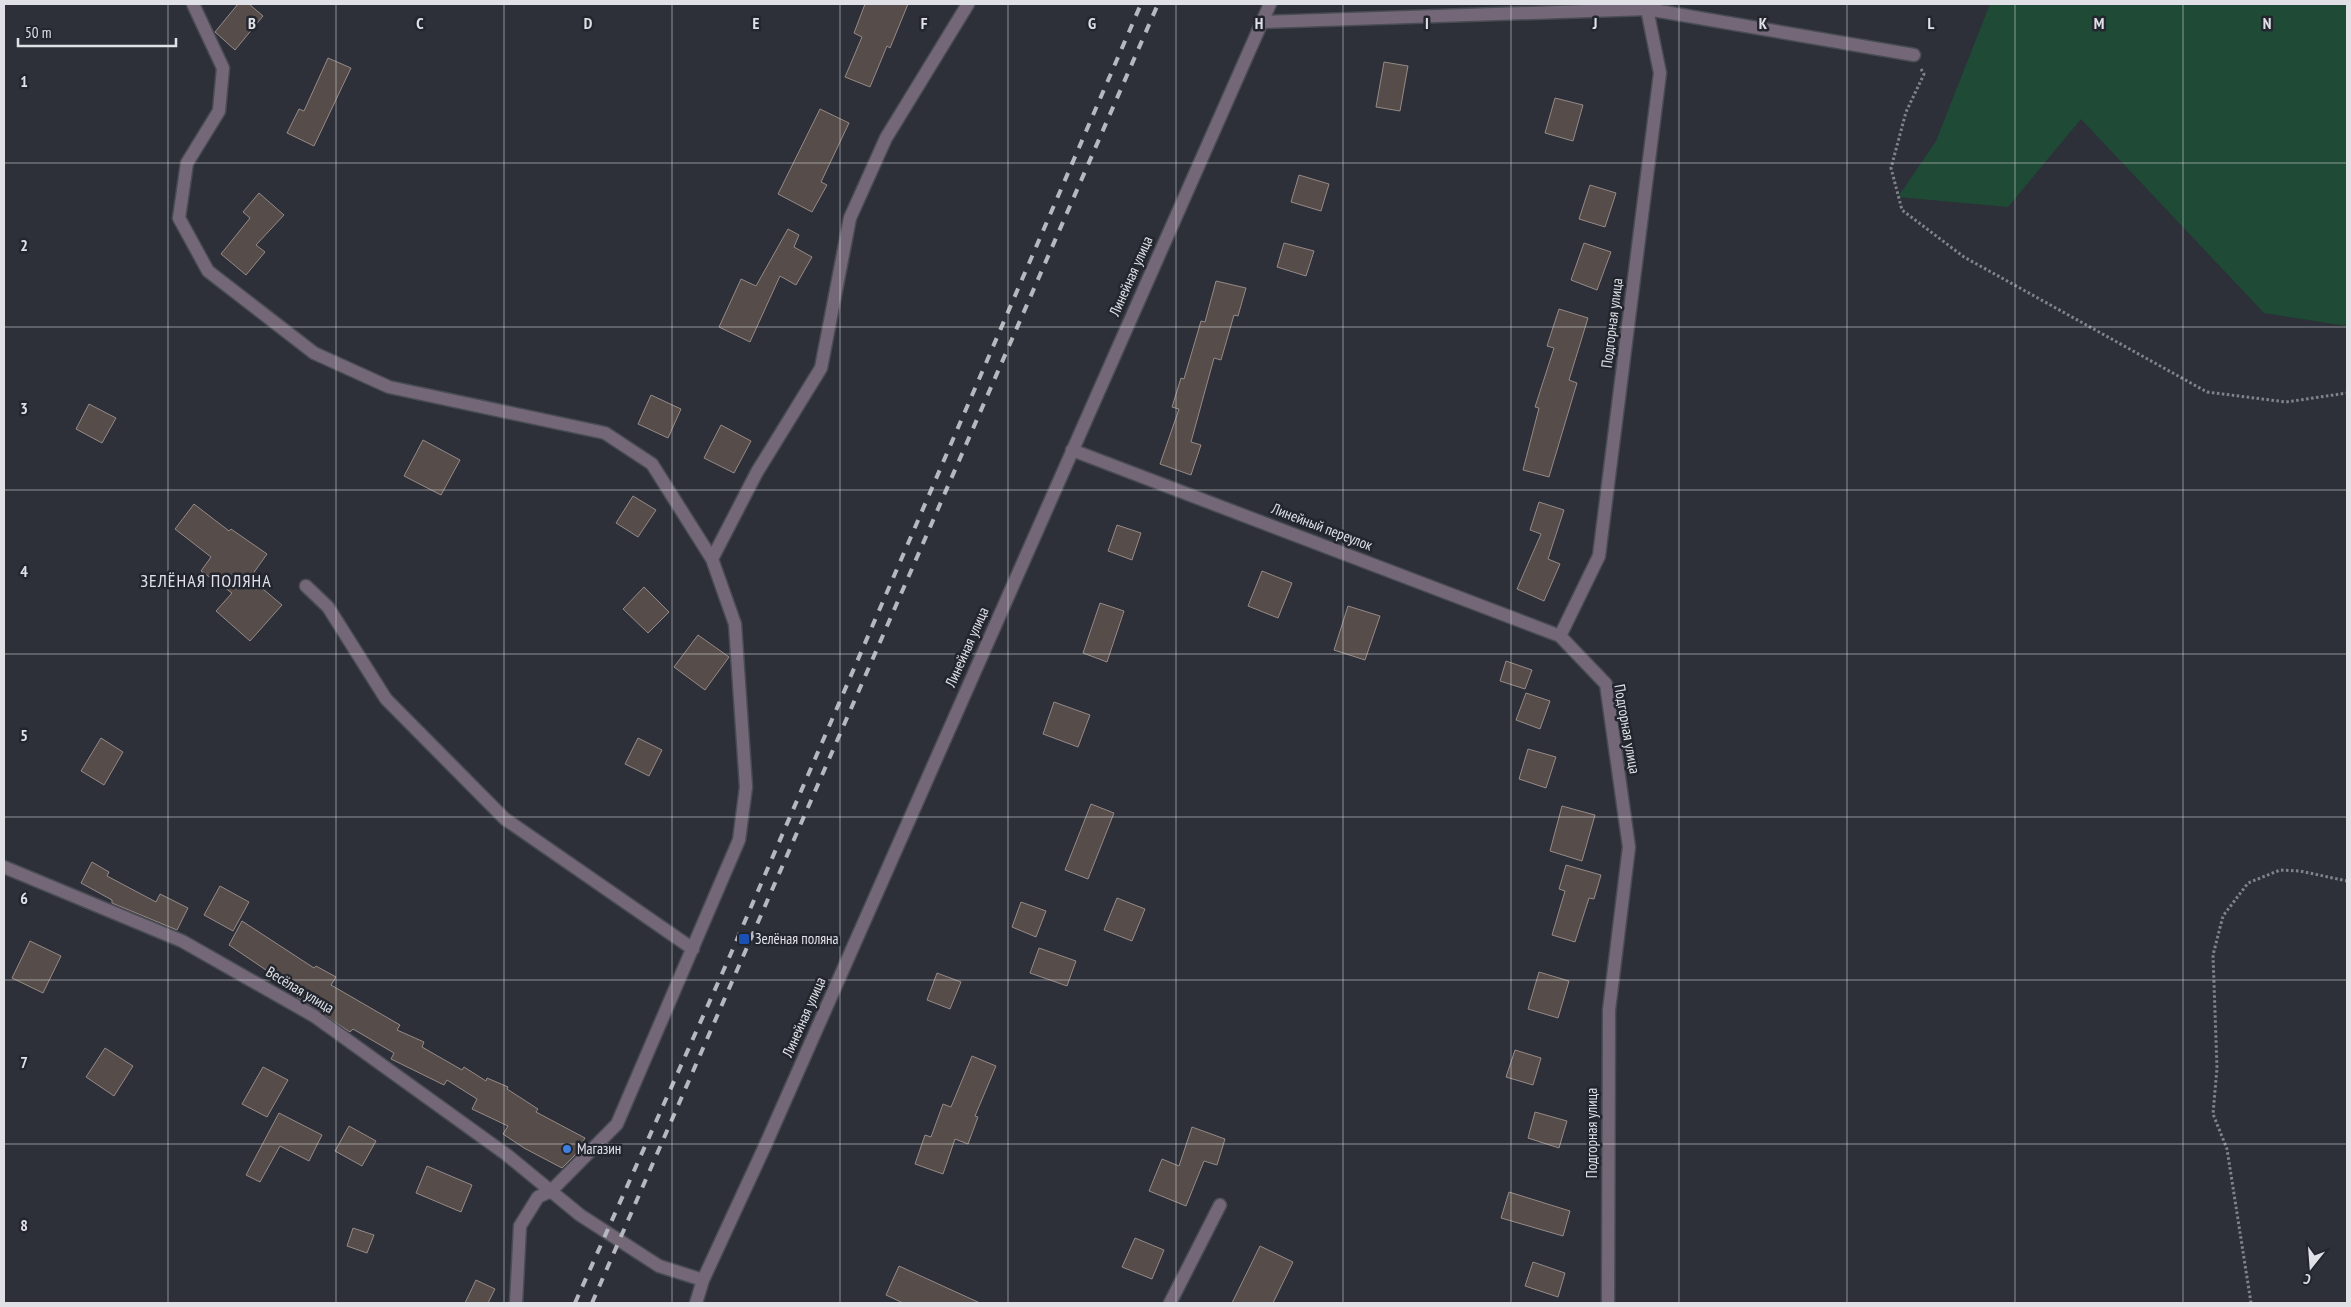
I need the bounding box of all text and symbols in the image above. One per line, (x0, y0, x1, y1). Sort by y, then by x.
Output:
text: B (248, 13, 256, 33)
text: C (416, 13, 424, 33)
text: D (584, 13, 593, 33)
text: E (753, 13, 760, 33)
text: F (921, 13, 928, 33)
text: G (1088, 13, 1096, 33)
text: H (1255, 13, 1263, 33)
text: I (1425, 13, 1429, 33)
text: J (1592, 13, 1597, 33)
text: K (1759, 13, 1768, 33)
text: L (1928, 13, 1935, 33)
text: M (2094, 13, 2104, 33)
text: N (2263, 13, 2271, 33)
scale bar (18, 15, 175, 47)
text: 50 m (25, 23, 51, 42)
text: 1 (20, 71, 28, 91)
street label: Линейная улица (1104, 233, 1157, 320)
text: 2 (20, 235, 28, 255)
street label: Подгорная улица (1597, 277, 1626, 369)
text: 3 (20, 398, 28, 418)
street label: Линейный переулок (1268, 498, 1376, 555)
text: 4 (20, 561, 28, 581)
district label: ЗЕЛЁНАЯ ПОЛЯНА (140, 569, 272, 592)
street label: Линейная улица (940, 604, 993, 691)
street label: Подгорная улица (1610, 683, 1645, 775)
text: 5 (20, 725, 28, 745)
text: 6 (20, 888, 28, 908)
place label: Зелёная поляна (755, 929, 839, 948)
marker: Зелёная поляна (737, 932, 751, 946)
street label: Весёлая улица (263, 962, 338, 1017)
street label: Линейная улица (777, 974, 830, 1061)
text: 7 (20, 1052, 28, 1072)
street label: Подгорная улица (1582, 1088, 1601, 1178)
place label: Магазин (577, 1139, 621, 1158)
marker: Магазин (561, 1143, 573, 1155)
text: 8 (20, 1215, 28, 1235)
north arrow (2286, 1242, 2336, 1292)
text: С (2301, 1270, 2313, 1289)

